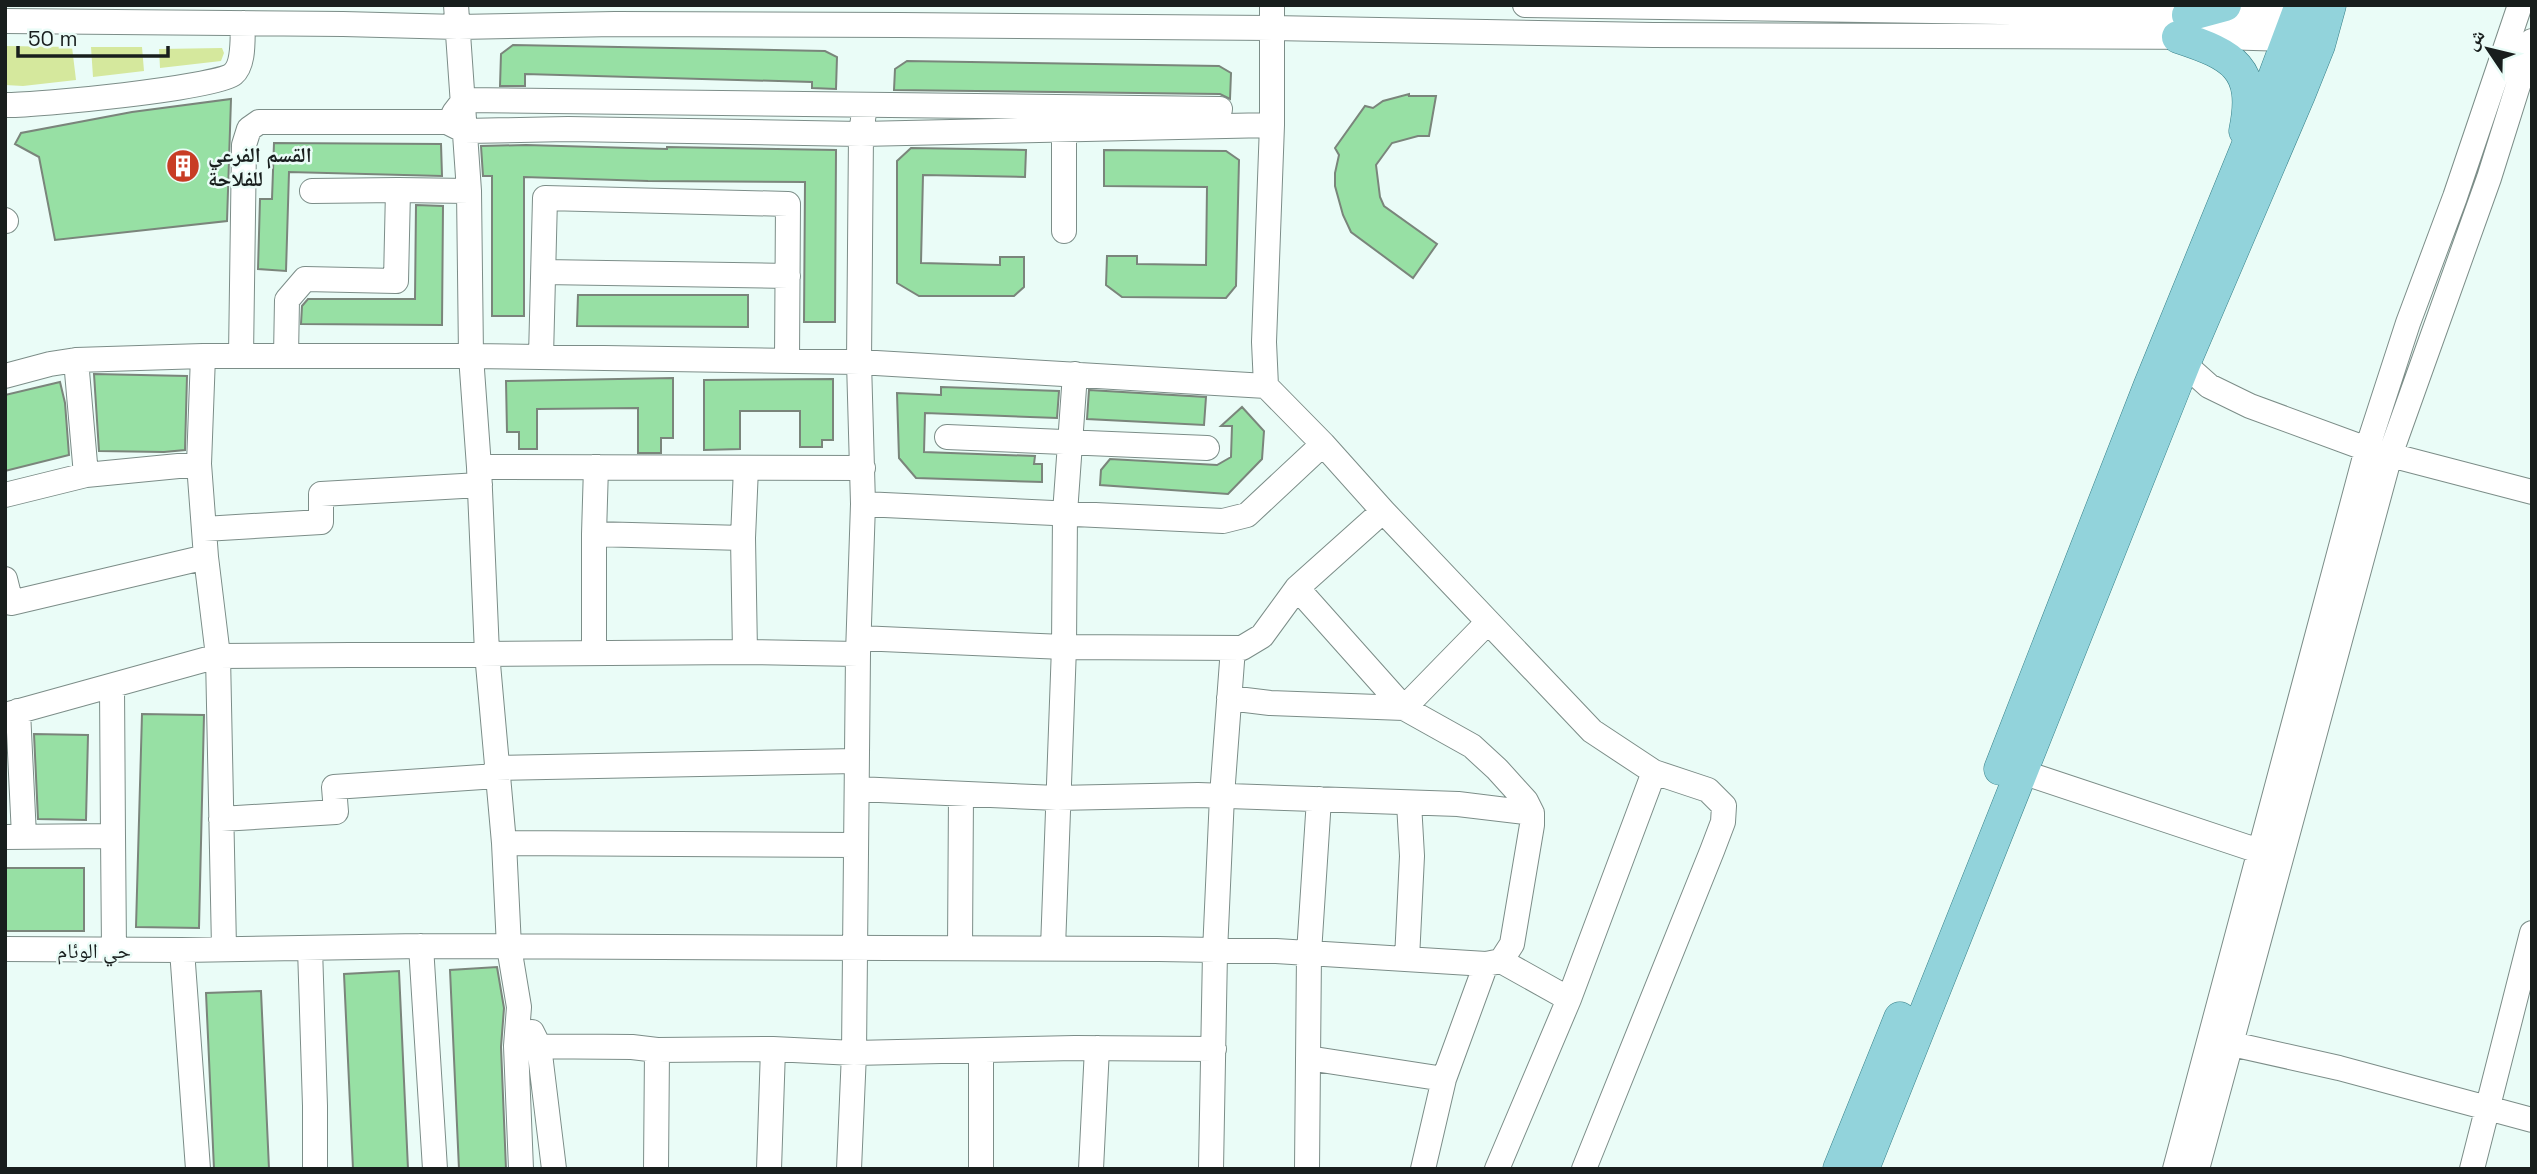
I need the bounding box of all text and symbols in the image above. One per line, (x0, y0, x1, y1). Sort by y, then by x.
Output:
scale bar (18, 14, 168, 58)
north arrow (2453, 14, 2523, 84)
text: ش (2458, 24, 2491, 55)
text: 50 m (28, 25, 78, 52)
place label: القسم الفرعي للفلاحة (208, 141, 312, 192)
building icon: القسم الفرعي للفلاحة (164, 147, 202, 185)
street label: حي الوئام (57, 937, 131, 967)

